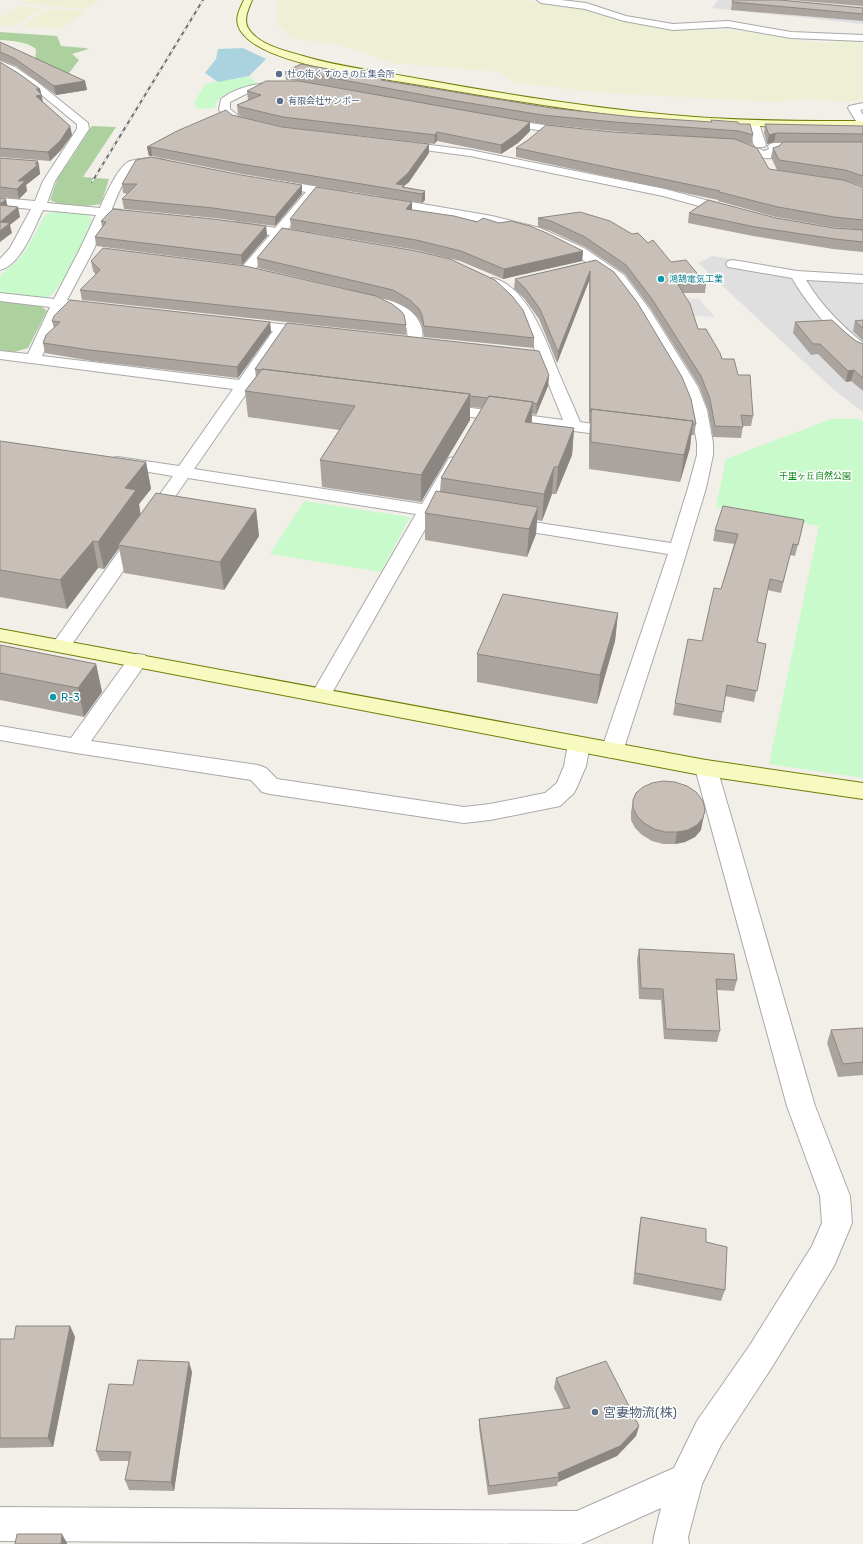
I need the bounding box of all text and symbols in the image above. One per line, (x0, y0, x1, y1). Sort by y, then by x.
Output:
marker: 杜の街くすのきの丘集会所 (274, 69, 284, 79)
place label: 杜の街くすのきの丘集会所 (287, 69, 395, 79)
marker: 有限会社サンポー (275, 96, 285, 106)
place label: 有限会社サンポー (288, 96, 360, 106)
marker: 鴻鵠電気工業 (656, 274, 666, 284)
place label: 鴻鵠電気工業 (669, 274, 723, 284)
park label: 千里ヶ丘自然公園 (779, 470, 851, 481)
place label: R-3 (61, 691, 80, 704)
marker: R-3 (48, 692, 58, 702)
place label: 宮妻物流(株) (603, 1405, 677, 1420)
marker: 宮妻物流(株) (590, 1407, 600, 1417)

